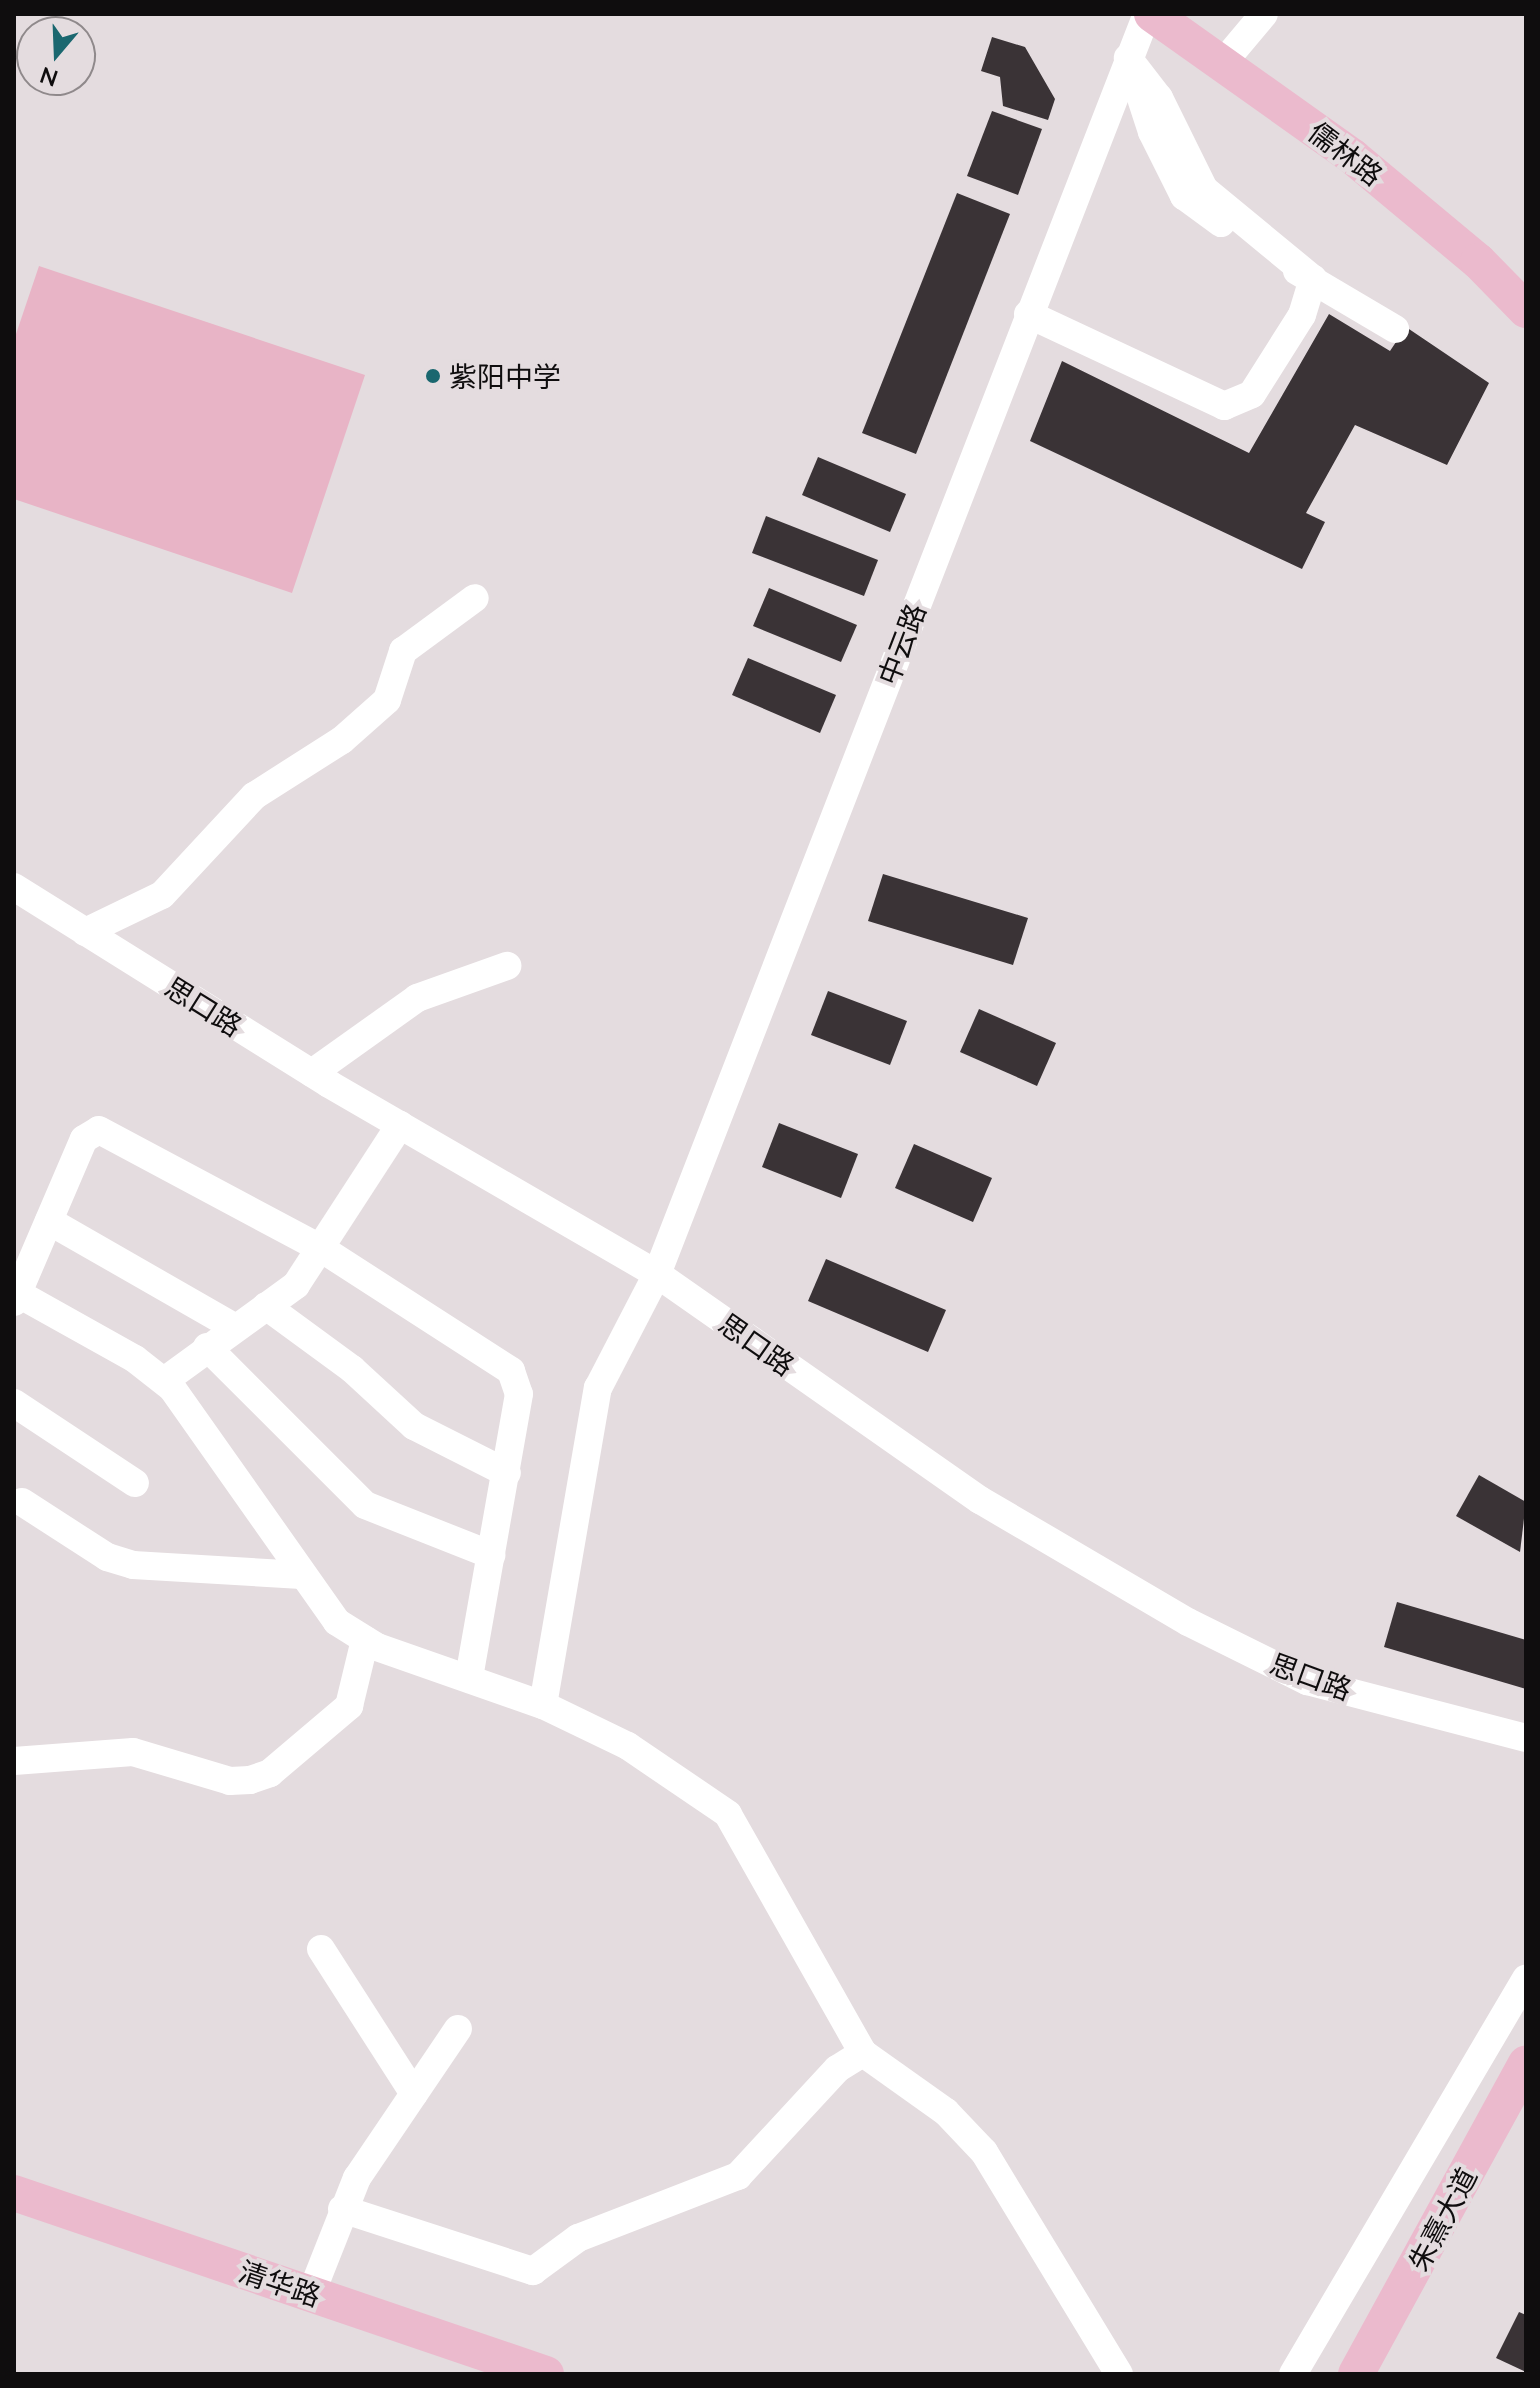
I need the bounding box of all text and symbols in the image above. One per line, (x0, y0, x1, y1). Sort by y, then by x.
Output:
north arrow (16, 16, 96, 96)
text: N (36, 62, 61, 93)
street label: 儒林路 (1302, 114, 1390, 192)
place label: 紫阳中学 (449, 359, 561, 393)
marker: 紫阳中学 (424, 367, 442, 385)
street label: 中云路 (870, 599, 932, 689)
street label: 思口路 (159, 969, 249, 1043)
street label: 思口路 (713, 1306, 801, 1382)
street label: 思口路 (1266, 1646, 1356, 1706)
street label: 朱熹大道 (1401, 2162, 1483, 2276)
street label: 清华路 (235, 2253, 325, 2313)

